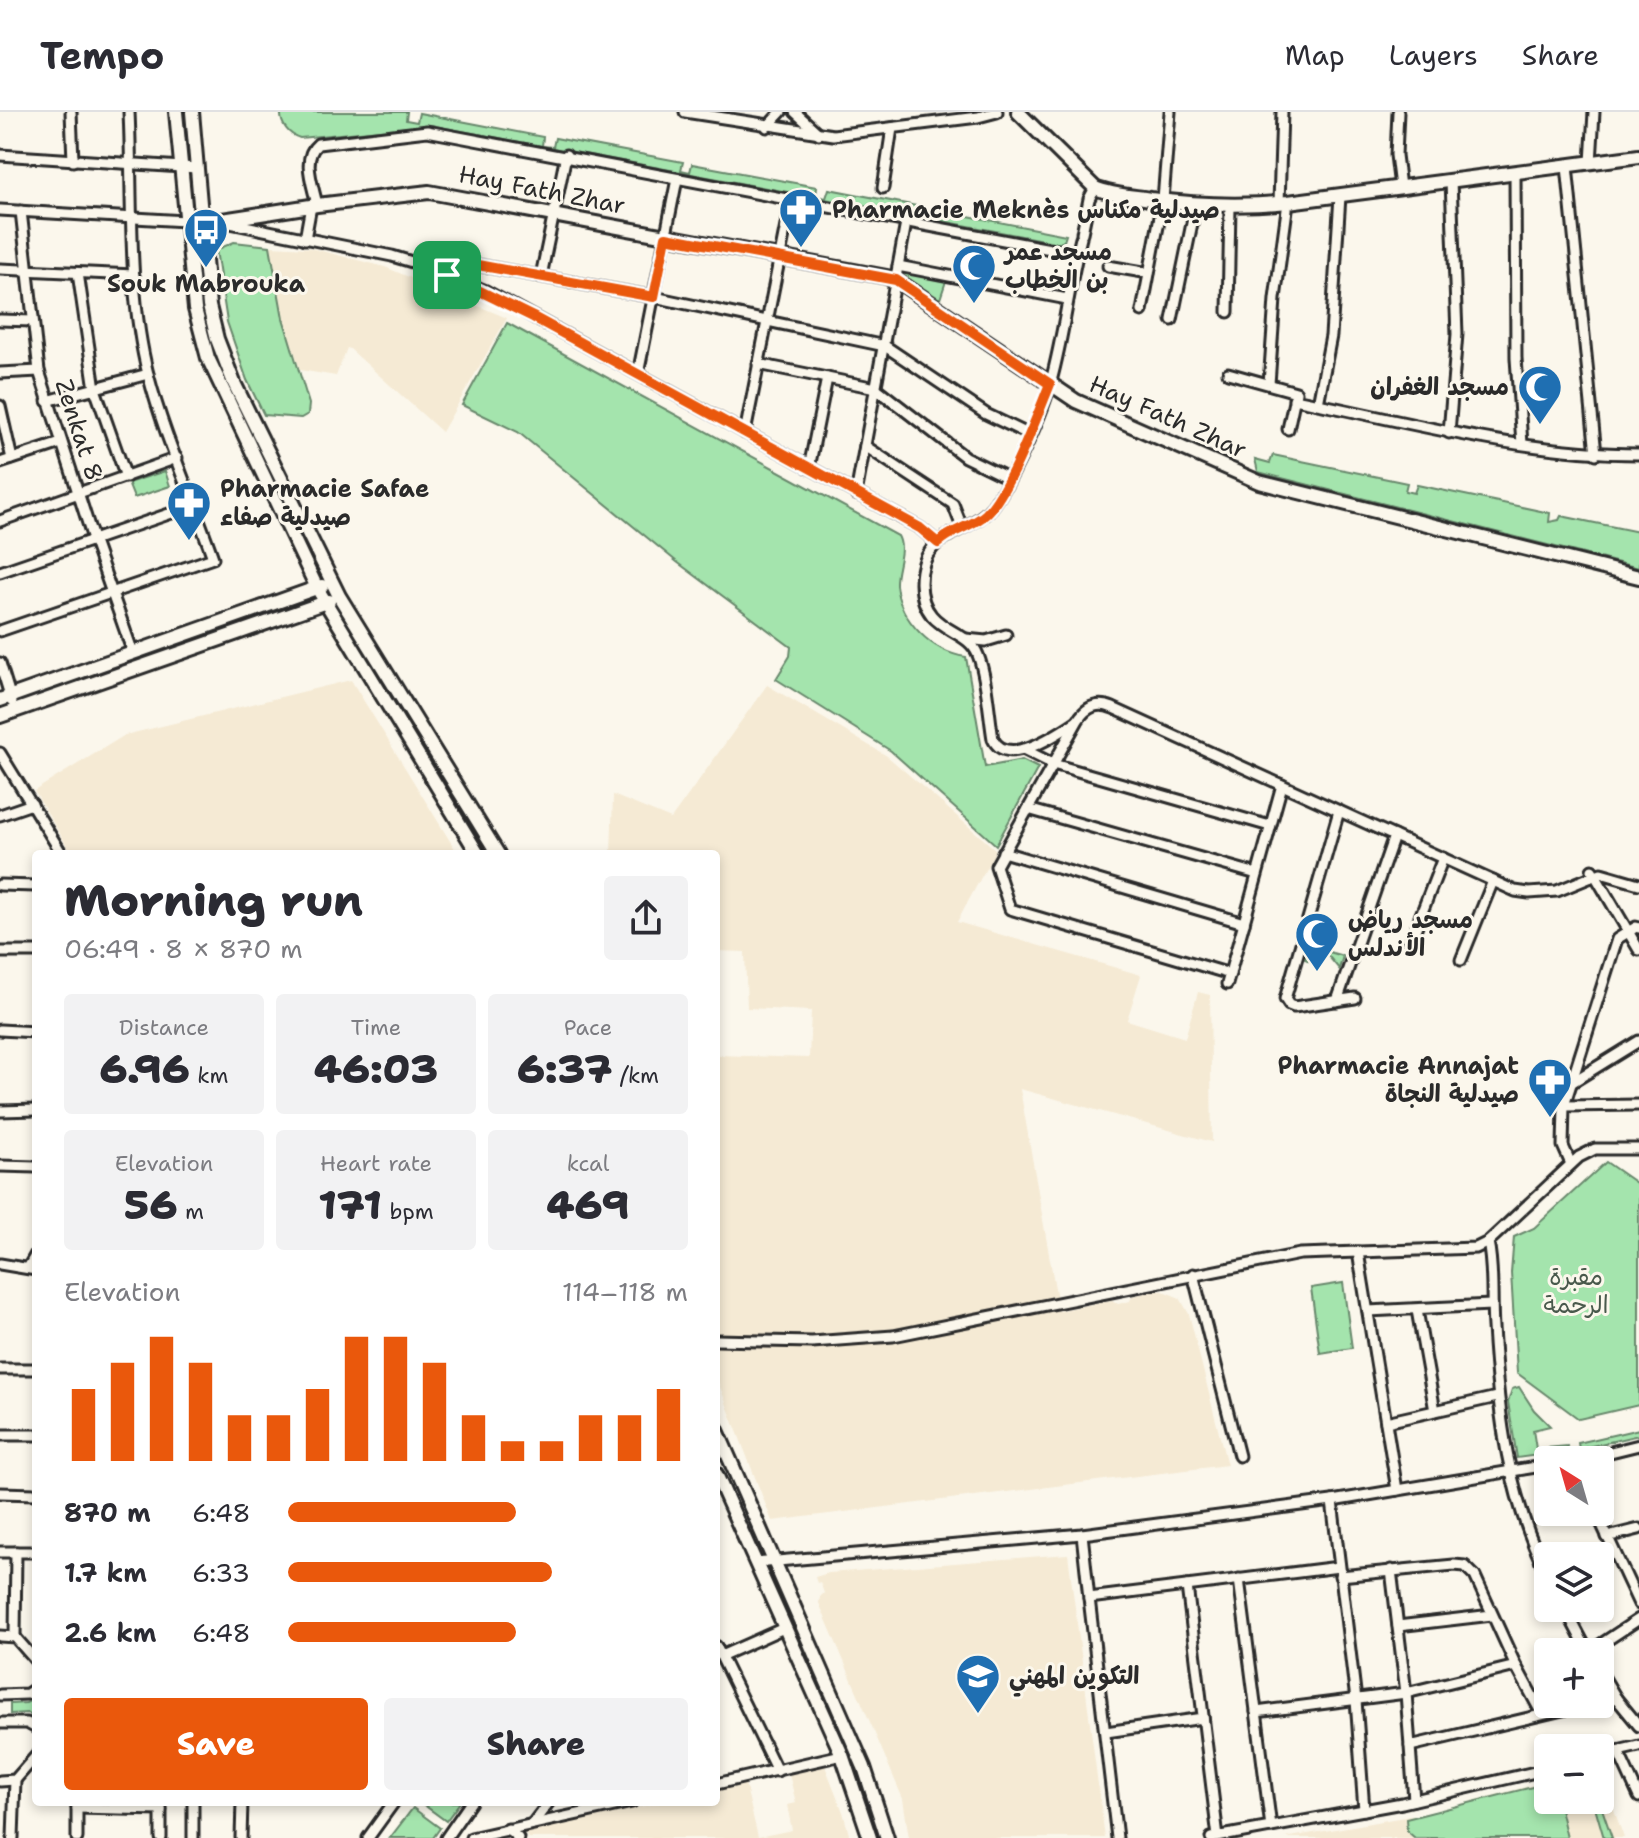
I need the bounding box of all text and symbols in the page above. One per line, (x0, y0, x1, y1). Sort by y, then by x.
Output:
text: Tempo (40, 30, 164, 81)
text: Map (1285, 36, 1345, 74)
text: Layers (1389, 36, 1478, 74)
text: Share (1522, 36, 1599, 74)
street label: Hay Fath Zhar (456, 158, 628, 222)
pharmacy icon: Pharmacie Meknès صيدلية مكناس (777, 186, 825, 249)
place label: Pharmacie Meknès صيدلية مكناس (832, 194, 1220, 226)
bus stop icon: Souk Mabrouka (182, 206, 230, 269)
place label: مسجد عمر بن الخطاب (1003, 236, 1112, 296)
pin (413, 241, 481, 309)
mosque icon: مسجد عمر بن الخطاب (950, 242, 998, 305)
icon: arrive (425, 253, 469, 297)
place label: Souk Mabrouka (107, 268, 306, 300)
mosque icon: مسجد الغفران (1516, 363, 1564, 426)
street label: Hay Fath Zhar (1084, 368, 1252, 466)
place label: مسجد الغفران (1370, 371, 1509, 403)
street label: Zenkat 8 (48, 375, 110, 485)
place label: Pharmacie Safae صيدلية صفاء (220, 473, 429, 533)
pharmacy icon: Pharmacie Safae صيدلية صفاء (165, 479, 213, 542)
text: Morning run (64, 871, 363, 930)
button: share (604, 876, 688, 960)
place label: مسجد رياض الأندلس (1348, 904, 1473, 964)
mosque icon: مسجد رياض الأندلس (1293, 910, 1341, 973)
text: 06:49 · 8 × 870 m (64, 931, 303, 966)
text: Distance (119, 1013, 209, 1042)
text: Time (351, 1013, 401, 1042)
text: Pace (564, 1013, 612, 1042)
text: 6.96 (100, 1042, 190, 1096)
text: 46:03 (314, 1042, 438, 1096)
text: 6:37 (517, 1042, 612, 1096)
place label: Pharmacie Annajat صيدلية النجاة (1277, 1050, 1519, 1110)
pharmacy icon: Pharmacie Annajat صيدلية النجاة (1526, 1056, 1574, 1119)
text: km (190, 1061, 228, 1090)
text: /km (612, 1061, 659, 1090)
text: Elevation (115, 1149, 213, 1178)
text: Heart rate (320, 1149, 432, 1178)
text: kcal (567, 1149, 609, 1178)
text: 56 (124, 1178, 177, 1232)
text: 171 (318, 1178, 382, 1232)
text: 469 (547, 1178, 629, 1232)
text: m (177, 1197, 204, 1226)
text: bpm (382, 1197, 434, 1226)
park label: مقبرة الرحمة (1543, 1261, 1609, 1321)
text: Elevation (64, 1274, 180, 1309)
text: 114–118 m (562, 1274, 688, 1309)
north arrow (1534, 1446, 1614, 1526)
map controls (1534, 1446, 1614, 1814)
text: 870 m (64, 1495, 151, 1530)
text: 6:48 (192, 1495, 251, 1530)
button: layers (1534, 1542, 1614, 1622)
text: 1.7 km (64, 1555, 147, 1590)
text: 6:33 (192, 1555, 250, 1590)
text: 2.6 km (64, 1615, 157, 1650)
text: 6:48 (192, 1615, 251, 1650)
button: + (1534, 1638, 1614, 1718)
school or university icon: التكوين المهني (954, 1652, 1002, 1715)
place label: التكوين المهني (1009, 1660, 1139, 1697)
button: Save (64, 1698, 368, 1790)
button: Share (384, 1698, 688, 1790)
button: − (1534, 1734, 1614, 1814)

